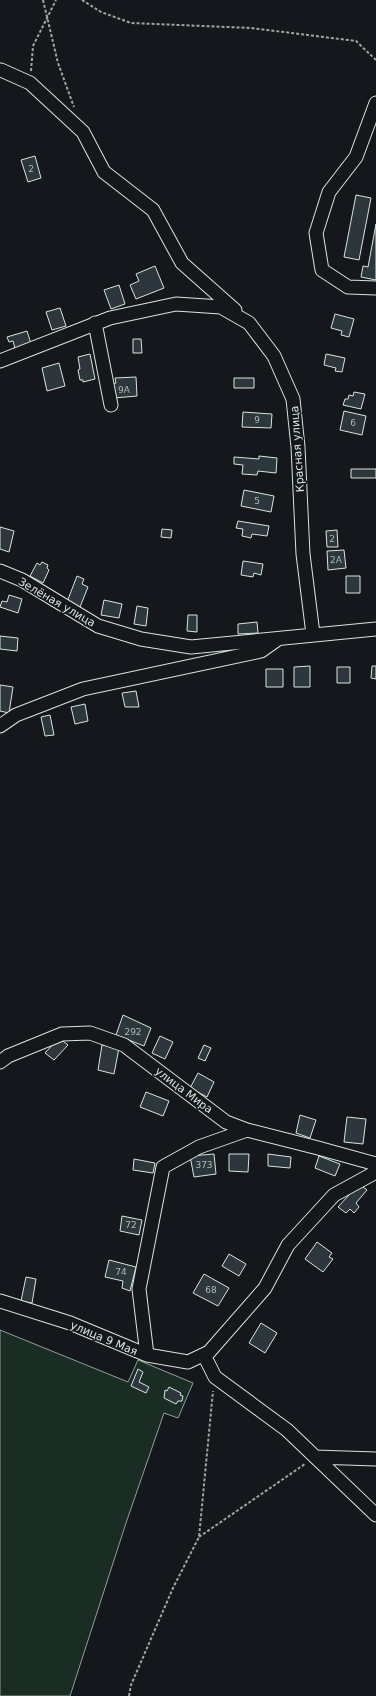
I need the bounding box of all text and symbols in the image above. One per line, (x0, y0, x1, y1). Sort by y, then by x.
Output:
house number: 2 (28, 164, 34, 174)
house number: 9А (118, 385, 131, 395)
street label: Красная улица (288, 405, 307, 493)
house number: 9 (254, 415, 260, 425)
house number: 6 (350, 418, 356, 428)
house number: 5 (254, 496, 260, 506)
house number: 2 (329, 534, 335, 544)
house number: 2А (330, 555, 343, 565)
street label: Зелёная улица (16, 575, 97, 630)
house number: 292 (124, 1027, 142, 1037)
street label: улица Мира (152, 1065, 215, 1116)
house number: 373 (195, 1160, 213, 1170)
house number: 72 (125, 1220, 137, 1230)
house number: 74 (115, 1267, 127, 1277)
house number: 68 (205, 1285, 217, 1295)
street label: улица 9 Мая (68, 1318, 139, 1358)

